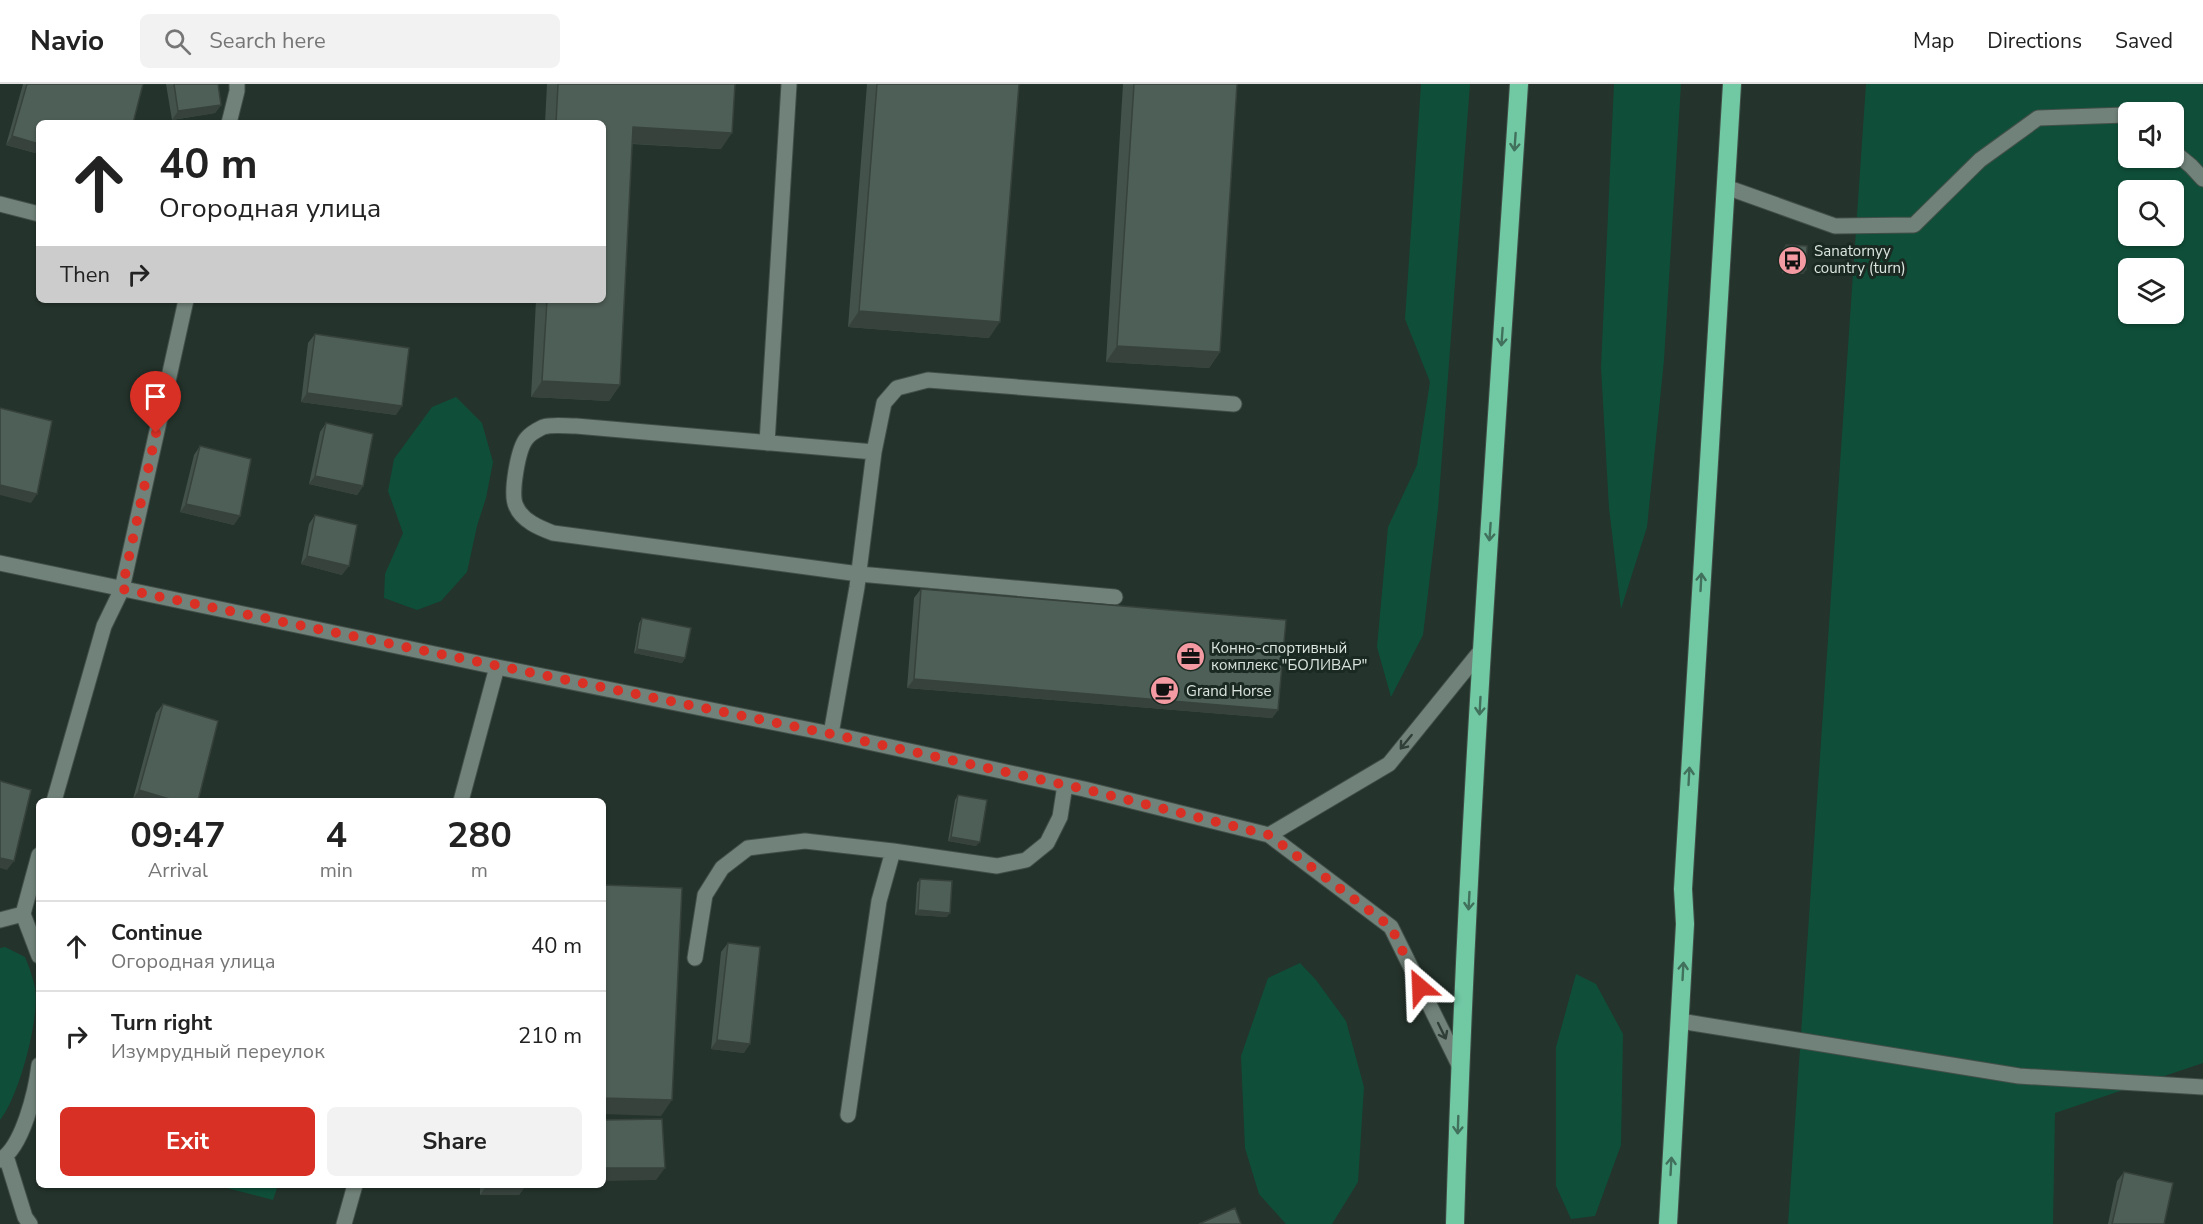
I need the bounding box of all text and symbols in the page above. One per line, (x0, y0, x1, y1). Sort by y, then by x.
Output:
search box (140, 14, 560, 68)
text: Navio (30, 22, 104, 60)
icon: search (161, 25, 194, 58)
text: Search here (209, 26, 326, 56)
text: Map (1913, 27, 1954, 55)
text: Directions (1987, 27, 2082, 55)
text: Saved (2115, 27, 2173, 55)
map controls (2118, 102, 2184, 324)
button: sound (2118, 102, 2184, 168)
one-way arrow (1509, 132, 1520, 152)
text: 40 m (159, 136, 258, 193)
icon: ahead (60, 144, 138, 222)
button: search (2118, 180, 2184, 246)
text: Огородная улица (159, 190, 381, 227)
place label: Sanatornyy country (turn) (1814, 241, 1906, 278)
bus stop icon: Sanatornyy country (turn) (1777, 244, 1809, 276)
icon: right (122, 258, 155, 291)
button: layers (2118, 258, 2184, 324)
text: Then (60, 260, 110, 290)
one-way arrow (1497, 327, 1508, 346)
pin (130, 371, 181, 433)
icon: arrive (139, 380, 172, 413)
one-way arrow (1484, 521, 1495, 541)
one-way arrow (1695, 572, 1706, 592)
place label: Конно-спортивный комплекс "БОЛИВАР" (1211, 638, 1367, 675)
office icon: Конно-спортивный комплекс "БОЛИВАР" (1174, 641, 1206, 673)
cafe icon: Grand Horse (1149, 675, 1181, 707)
place label: Grand Horse (1186, 681, 1272, 701)
one-way arrow (1474, 695, 1485, 715)
one-way arrow (1400, 734, 1413, 750)
one-way arrow (1684, 767, 1695, 787)
text: 09:47 (130, 811, 226, 860)
text: 4 (325, 811, 347, 860)
text: 280 (447, 811, 512, 860)
text: Arrival (148, 857, 208, 884)
text: min (320, 857, 353, 884)
text: m (471, 857, 488, 884)
one-way arrow (1463, 890, 1474, 910)
text: Continue (111, 918, 202, 948)
icon: ahead (60, 930, 93, 963)
text: 40 m (531, 931, 582, 961)
text: Огородная улица (111, 948, 276, 975)
position arrow (1388, 955, 1452, 1019)
one-way arrow (1677, 961, 1688, 981)
text: Turn right (111, 1008, 212, 1038)
icon: right (60, 1020, 93, 1053)
text: 210 m (518, 1021, 582, 1051)
one-way arrow (1437, 1022, 1448, 1040)
text: Изумрудный переулок (111, 1038, 325, 1065)
button: Exit (60, 1107, 315, 1176)
button: Share (327, 1107, 582, 1176)
one-way arrow (1452, 1115, 1464, 1135)
one-way arrow (1666, 1156, 1677, 1176)

